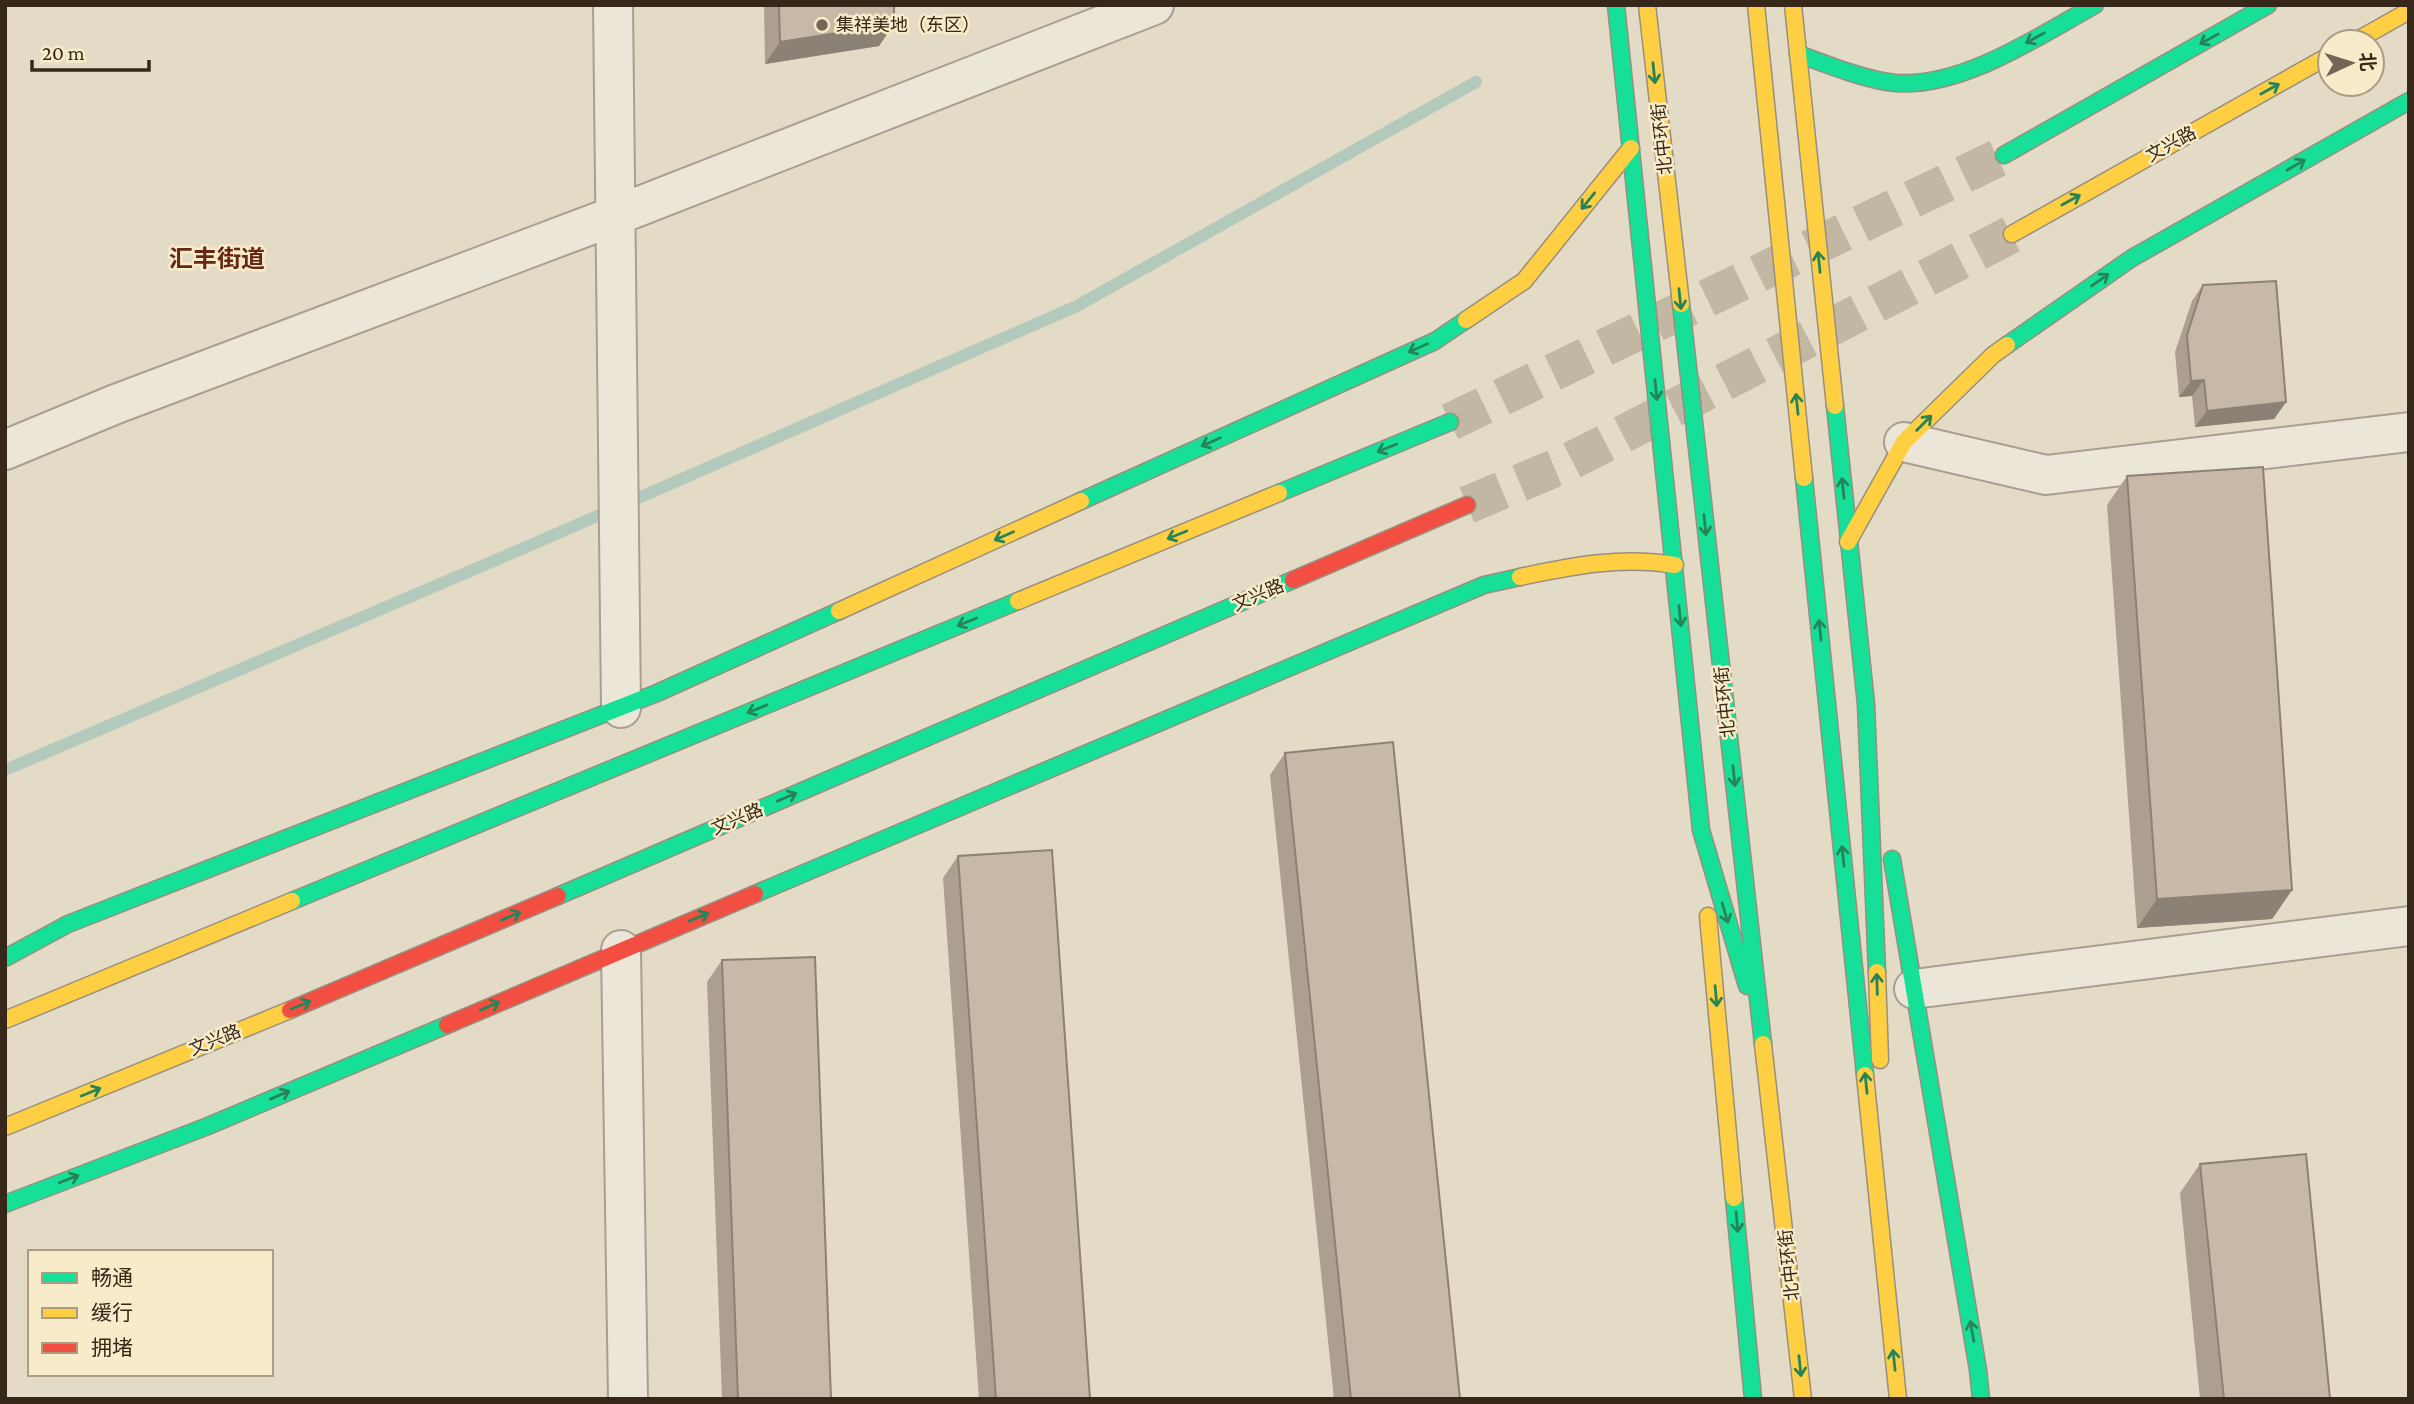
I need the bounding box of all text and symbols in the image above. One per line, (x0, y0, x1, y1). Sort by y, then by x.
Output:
place label: 集祥美地（东区） (836, 15, 980, 35)
marker: 集祥美地（东区） (814, 17, 830, 33)
scale bar (32, 28, 149, 72)
north arrow (2316, 28, 2386, 98)
one-way arrow (2025, 32, 2046, 45)
one-way arrow (2199, 32, 2219, 46)
text: 20 m (42, 41, 85, 65)
text: 北 (2356, 52, 2379, 72)
one-way arrow (1648, 61, 1661, 84)
one-way arrow (2259, 82, 2279, 96)
street label: 北中环街 (1648, 102, 1676, 176)
street label: 文兴路 (2143, 122, 2199, 166)
one-way arrow (2285, 158, 2305, 172)
one-way arrow (1580, 192, 1596, 210)
one-way arrow (2061, 193, 2081, 207)
district label: 汇丰街道 (169, 245, 265, 272)
one-way arrow (1813, 251, 1826, 274)
one-way arrow (2090, 273, 2109, 287)
one-way arrow (1673, 287, 1686, 310)
one-way arrow (1408, 342, 1430, 355)
one-way arrow (1650, 378, 1663, 401)
one-way arrow (1790, 393, 1803, 415)
one-way arrow (1915, 415, 1932, 432)
one-way arrow (1201, 436, 1222, 449)
one-way arrow (1377, 442, 1399, 455)
one-way arrow (1836, 477, 1849, 500)
one-way arrow (1699, 513, 1712, 536)
one-way arrow (1167, 529, 1188, 542)
one-way arrow (994, 530, 1015, 543)
street label: 文兴路 (1229, 575, 1287, 615)
one-way arrow (1674, 604, 1687, 627)
one-way arrow (957, 616, 978, 629)
one-way arrow (1813, 619, 1826, 642)
street label: 北中环街 (1711, 665, 1739, 739)
one-way arrow (746, 703, 768, 716)
one-way arrow (1727, 764, 1740, 786)
one-way arrow (776, 790, 798, 803)
street label: 文兴路 (708, 799, 766, 839)
one-way arrow (1836, 845, 1849, 868)
one-way arrow (1719, 901, 1732, 923)
one-way arrow (499, 909, 521, 922)
one-way arrow (688, 910, 709, 923)
one-way arrow (1870, 972, 1883, 995)
one-way arrow (1710, 984, 1723, 1006)
one-way arrow (290, 998, 312, 1011)
one-way arrow (478, 999, 500, 1012)
street label: 文兴路 (186, 1021, 244, 1059)
one-way arrow (1859, 1072, 1872, 1094)
one-way arrow (80, 1084, 101, 1097)
one-way arrow (269, 1088, 290, 1101)
one-way arrow (57, 1172, 79, 1185)
one-way arrow (1731, 1210, 1744, 1233)
street label: 北中环街 (1775, 1228, 1803, 1302)
legend (28, 1250, 273, 1376)
text: 畅通 (91, 1266, 133, 1290)
text: 缓行 (91, 1301, 133, 1325)
one-way arrow (1965, 1320, 1978, 1343)
text: 拥堵 (91, 1336, 133, 1360)
one-way arrow (1887, 1349, 1900, 1372)
one-way arrow (1793, 1354, 1806, 1376)

